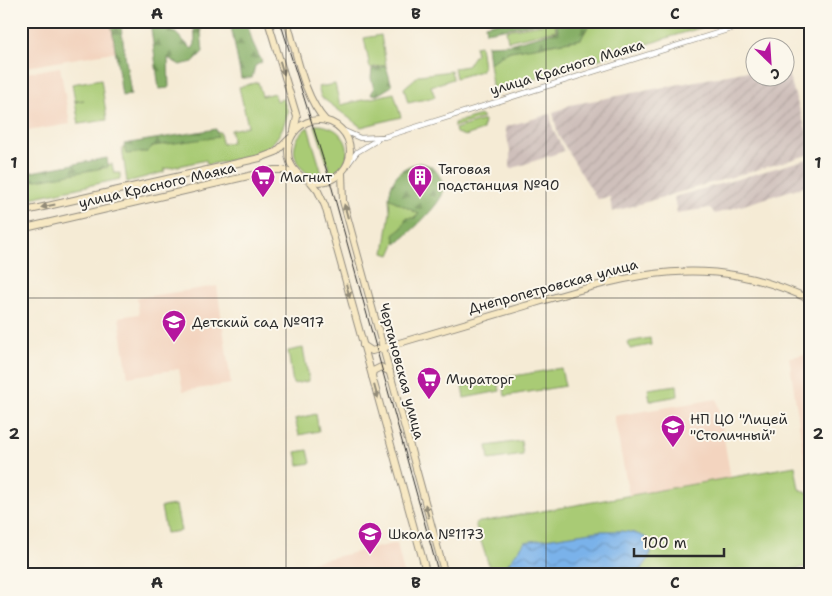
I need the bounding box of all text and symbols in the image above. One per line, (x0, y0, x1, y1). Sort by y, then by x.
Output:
text: A (151, 3, 163, 24)
text: B (411, 3, 421, 24)
text: C (670, 3, 680, 24)
street label: улица Красного Маяка (488, 35, 647, 99)
north arrow (744, 38, 794, 88)
one-way arrow (278, 61, 286, 76)
text: С (768, 64, 783, 84)
text: 1 (10, 152, 18, 173)
text: 1 (814, 152, 822, 173)
street label: улица Красного Маяка (77, 158, 237, 212)
place label: Тяговая подстанция №90 (438, 160, 559, 194)
supermarket icon: Магнит (250, 164, 276, 198)
building icon: Тяговая подстанция №90 (407, 164, 433, 198)
place label: Магнит (280, 168, 333, 186)
one-way arrow (40, 203, 56, 211)
one-way arrow (341, 203, 349, 218)
street label: Днепропетровская улица (466, 255, 640, 317)
one-way arrow (344, 283, 352, 298)
street label: Чертановская улица (375, 301, 429, 441)
school or university icon: Детский сад №917 (161, 309, 187, 343)
place label: Детский сад №917 (192, 313, 324, 331)
supermarket icon: Мираторг (416, 366, 442, 400)
place label: Мираторг (446, 370, 515, 388)
one-way arrow (372, 385, 380, 400)
place label: НП ЦО "Лицей "Столичный" (690, 410, 788, 444)
school or university icon: НП ЦО "Лицей "Столичный" (660, 414, 686, 448)
text: 2 (8, 423, 20, 444)
text: 2 (812, 423, 824, 444)
one-way arrow (423, 503, 431, 518)
school or university icon: Школа №1173 (357, 521, 383, 555)
place label: Школа №1173 (388, 525, 484, 543)
scale bar (634, 526, 724, 558)
text: 100 m (642, 533, 687, 553)
text: A (151, 572, 163, 593)
text: B (411, 572, 421, 593)
text: C (670, 572, 680, 593)

